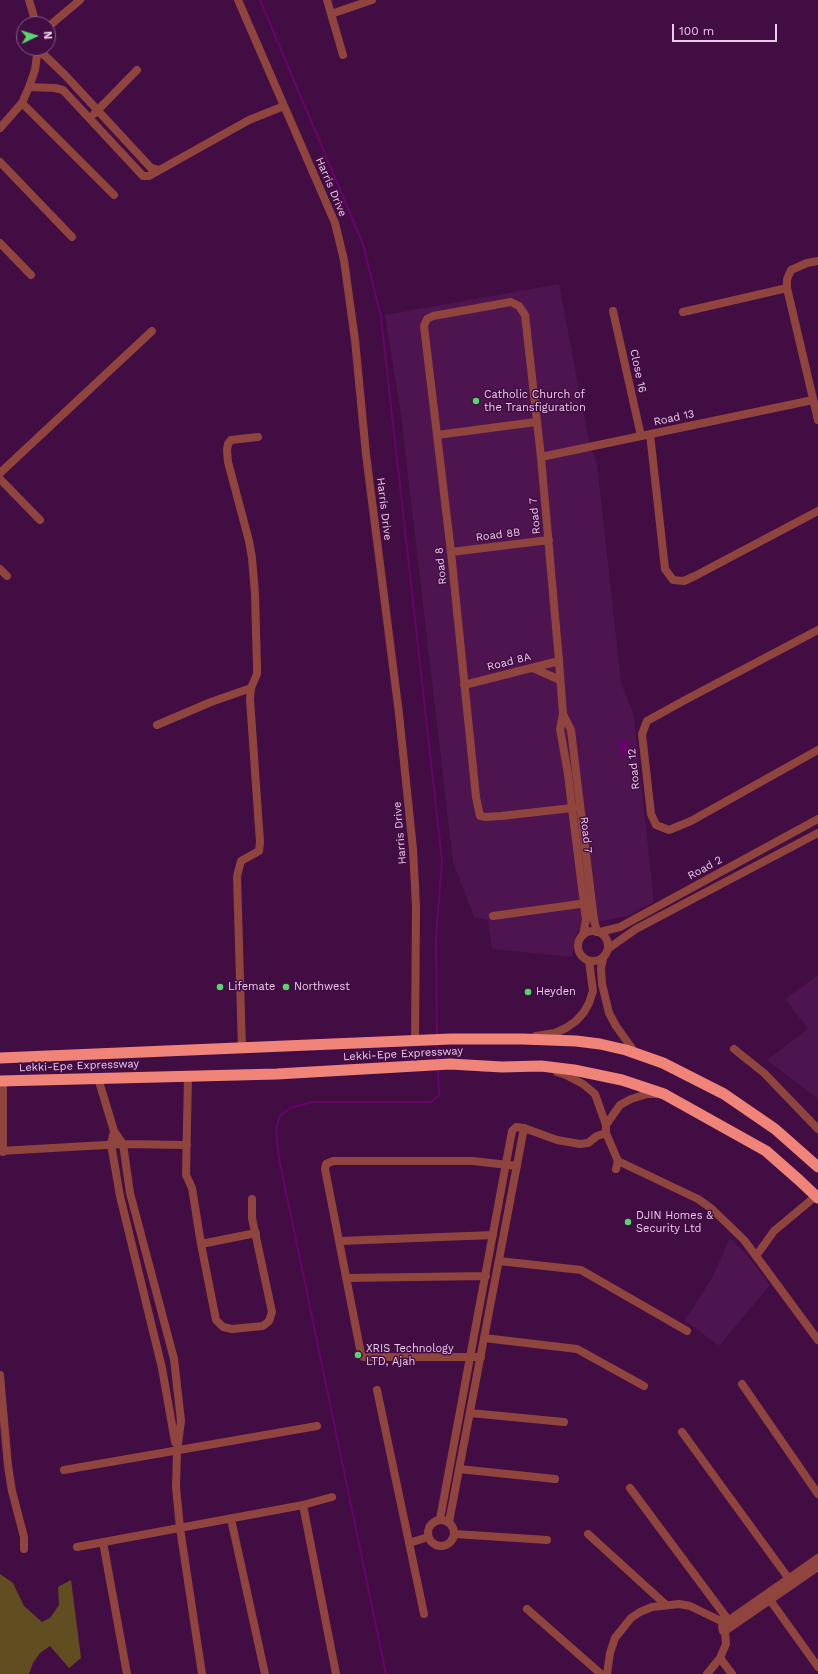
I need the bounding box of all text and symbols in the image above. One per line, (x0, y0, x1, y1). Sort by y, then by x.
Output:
north arrow (16, 16, 56, 56)
scale bar (674, 16, 779, 42)
text: 100 m (679, 24, 714, 38)
text: N (41, 31, 54, 40)
street label: Harris Drive (313, 155, 349, 219)
street label: Close 16 (627, 348, 649, 394)
place label: Catholic Church of the Transfiguration (484, 388, 586, 414)
marker: Catholic Church of the Transfiguration (471, 396, 481, 406)
street label: Road 13 (652, 407, 696, 429)
street label: Harris Drive (374, 477, 394, 541)
street label: Road 7 (527, 497, 543, 535)
street label: Road 8B (475, 526, 521, 544)
street label: Road 8 (432, 547, 450, 585)
street label: Road 8A (486, 650, 532, 674)
street label: Road 12 (625, 748, 643, 790)
street label: Harris Drive (391, 801, 409, 865)
street label: Road 7 (577, 816, 595, 854)
street label: Road 2 (686, 853, 724, 883)
place label: Lifemate (228, 980, 275, 994)
place label: Northwest (294, 980, 350, 994)
marker: Lifemate (215, 982, 225, 992)
marker: Northwest (281, 982, 291, 992)
place label: Heyden (536, 985, 576, 999)
marker: Heyden (523, 987, 533, 997)
street label: Lekki-Epe Expressway (343, 1044, 463, 1064)
street label: Lekki-Epe Expressway (19, 1057, 139, 1075)
place label: DJIN Homes & Security Ltd (636, 1209, 713, 1235)
marker: DJIN Homes & Security Ltd (623, 1217, 633, 1227)
place label: XRIS Technology LTD, Ajah (366, 1342, 454, 1368)
marker: XRIS Technology LTD, Ajah (353, 1350, 363, 1360)

